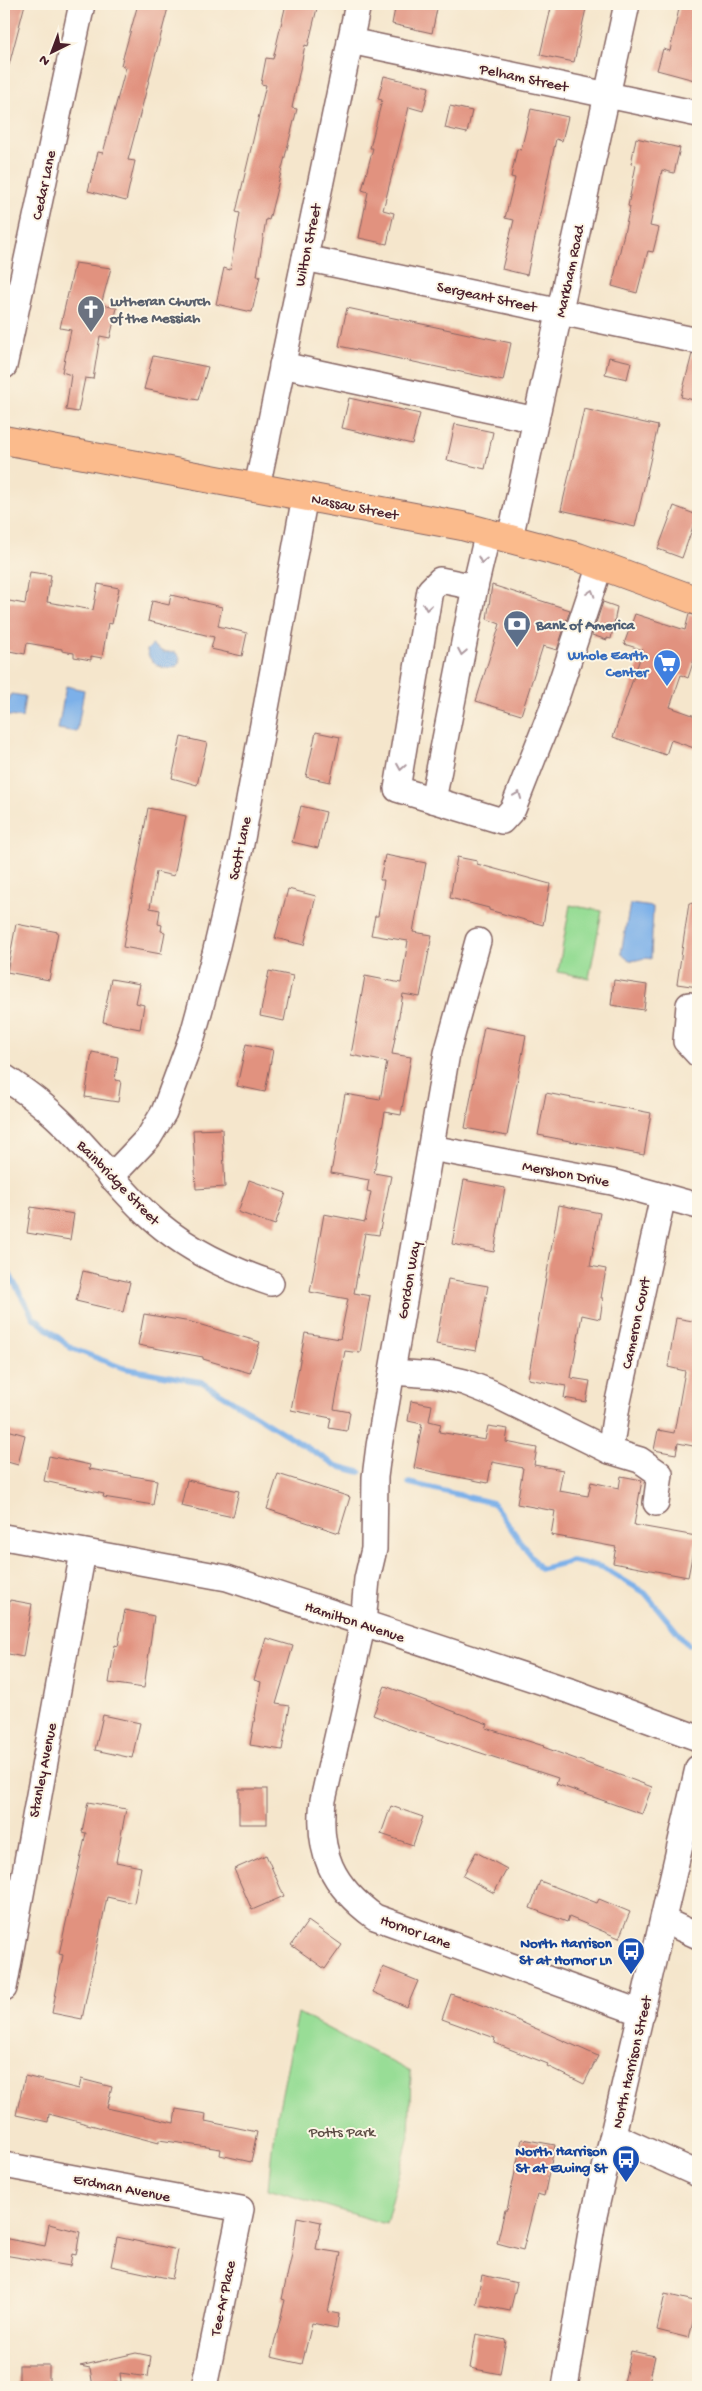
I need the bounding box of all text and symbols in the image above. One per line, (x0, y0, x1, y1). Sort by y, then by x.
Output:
north arrow (28, 28, 78, 78)
text: N (36, 50, 54, 69)
street label: Pelham Street (477, 61, 571, 97)
street label: Cedar Lane (29, 149, 61, 222)
street label: Wilton Street (291, 201, 327, 288)
street label: Markham Road (552, 222, 590, 319)
street label: Sergeant Street (435, 279, 540, 318)
place label: Lutheran Church of the Messiah (109, 293, 210, 328)
church icon: Lutheran Church of the Messiah (76, 294, 106, 333)
street label: Nassau Street (310, 491, 401, 526)
one-way arrow (477, 555, 488, 564)
one-way arrow (585, 589, 595, 598)
one-way arrow (423, 602, 433, 611)
bank icon: Bank of America (502, 609, 532, 648)
place label: Bank of America (535, 617, 635, 635)
one-way arrow (458, 647, 468, 656)
place label: Whole Earth Center (567, 647, 650, 682)
supermarket icon: Whole Earth Center (652, 648, 682, 687)
one-way arrow (396, 762, 406, 771)
one-way arrow (512, 791, 523, 800)
street label: Scott Lane (225, 815, 256, 882)
street label: Bainbridge Street (72, 1136, 164, 1231)
street label: Mershon Drive (521, 1158, 611, 1192)
street label: Gordon Way (394, 1240, 426, 1320)
street label: Cameron Court (618, 1274, 656, 1371)
street label: Hamilton Avenue (302, 1598, 407, 1648)
street label: Stanley Avenue (26, 1721, 62, 1819)
street label: Hornor Lane (377, 1912, 453, 1954)
place label: North Harrison St at Hornor Ln (519, 1935, 613, 1970)
bus stop icon: North Harrison St at Hornor Ln (616, 1936, 646, 1975)
street label: North Harrison Street (609, 1993, 657, 2130)
park label: Potts Park (308, 2124, 376, 2142)
place label: North Harrison St at Ewing St (515, 2143, 609, 2178)
bus stop icon: North Harrison St at Ewing St (611, 2144, 641, 2183)
street label: Erdman Avenue (72, 2171, 172, 2207)
street label: Tee-Ar Place (207, 2259, 241, 2339)

